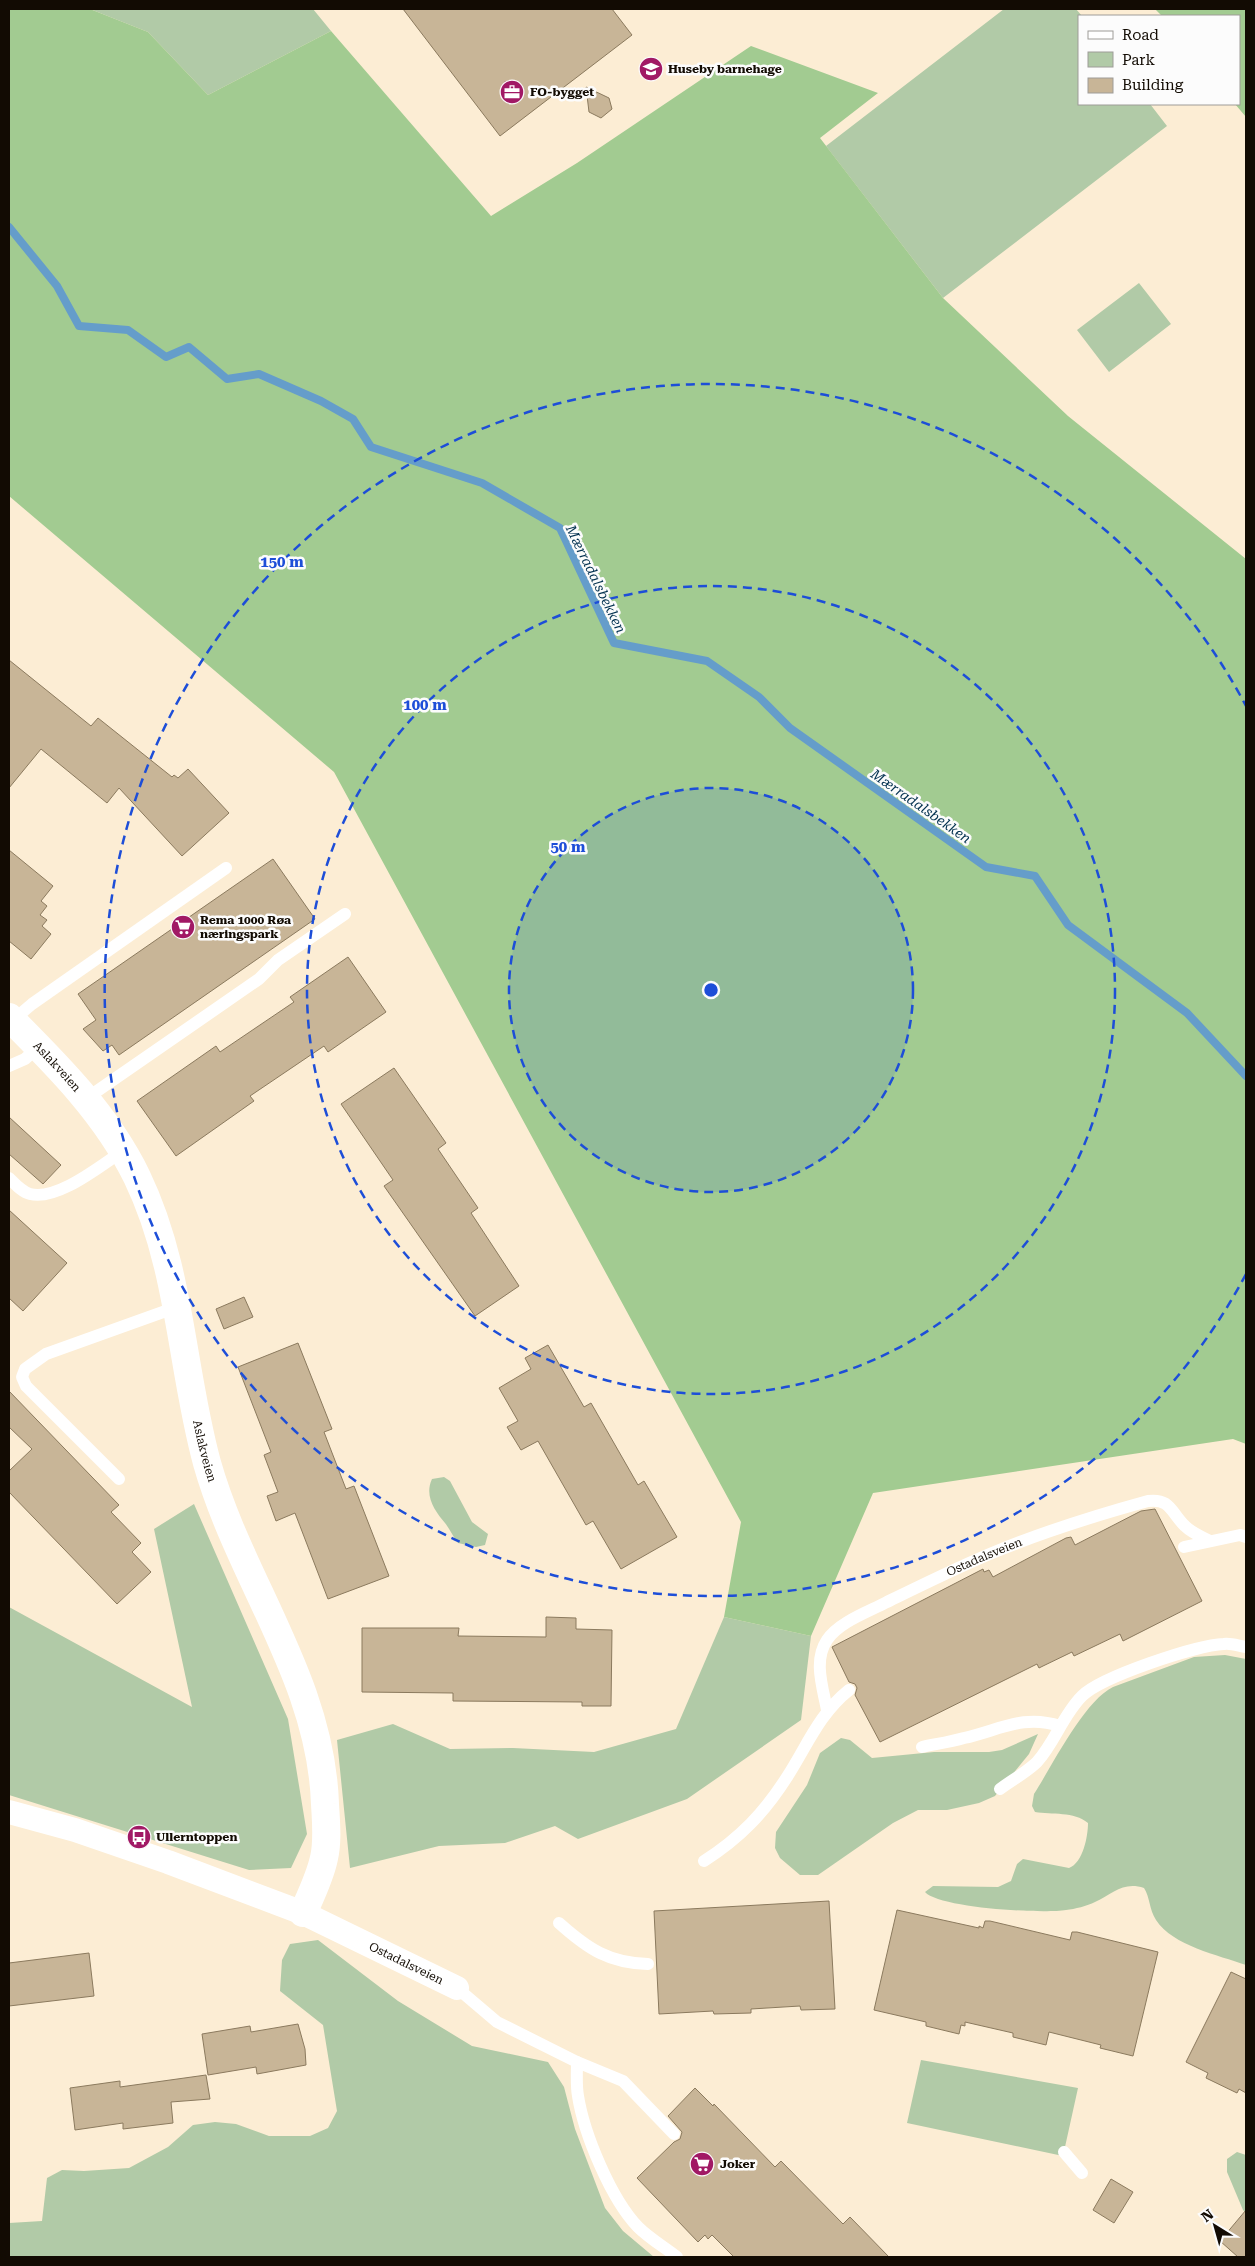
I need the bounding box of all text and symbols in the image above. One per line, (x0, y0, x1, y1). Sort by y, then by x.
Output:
legend (1078, 15, 1240, 105)
text: Road (1122, 26, 1159, 44)
text: Park (1122, 51, 1156, 69)
school or university icon: Huseby barnehage (638, 56, 664, 82)
place label: Huseby barnehage (668, 62, 782, 76)
text: Building (1122, 76, 1184, 94)
office icon: FO-bygget (499, 79, 525, 105)
place label: FO-bygget (530, 85, 594, 99)
water label: Mærradalsbekken (562, 521, 629, 636)
text: 150 m (260, 553, 304, 571)
text: 100 m (403, 696, 447, 714)
water label: Mærradalsbekken (867, 765, 974, 847)
text: 50 m (550, 838, 586, 856)
place label: Rema 1000 Røa næringspark (200, 913, 291, 941)
supermarket icon: Rema 1000 Røa næringspark (170, 914, 196, 940)
centre of rings (702, 981, 720, 999)
street label: Aslakveien (30, 1039, 84, 1095)
street label: Aslakveien (190, 1419, 219, 1484)
street label: Ostadalsveien (944, 1535, 1024, 1579)
bus stop icon: Ullerntoppen (126, 1824, 152, 1850)
place label: Ullerntoppen (156, 1830, 237, 1844)
street label: Ostadalsveien (367, 1939, 446, 1987)
supermarket icon: Joker (689, 2151, 715, 2177)
place label: Joker (720, 2157, 756, 2171)
north arrow (1190, 2201, 1240, 2251)
text: N (1198, 2206, 1216, 2225)

